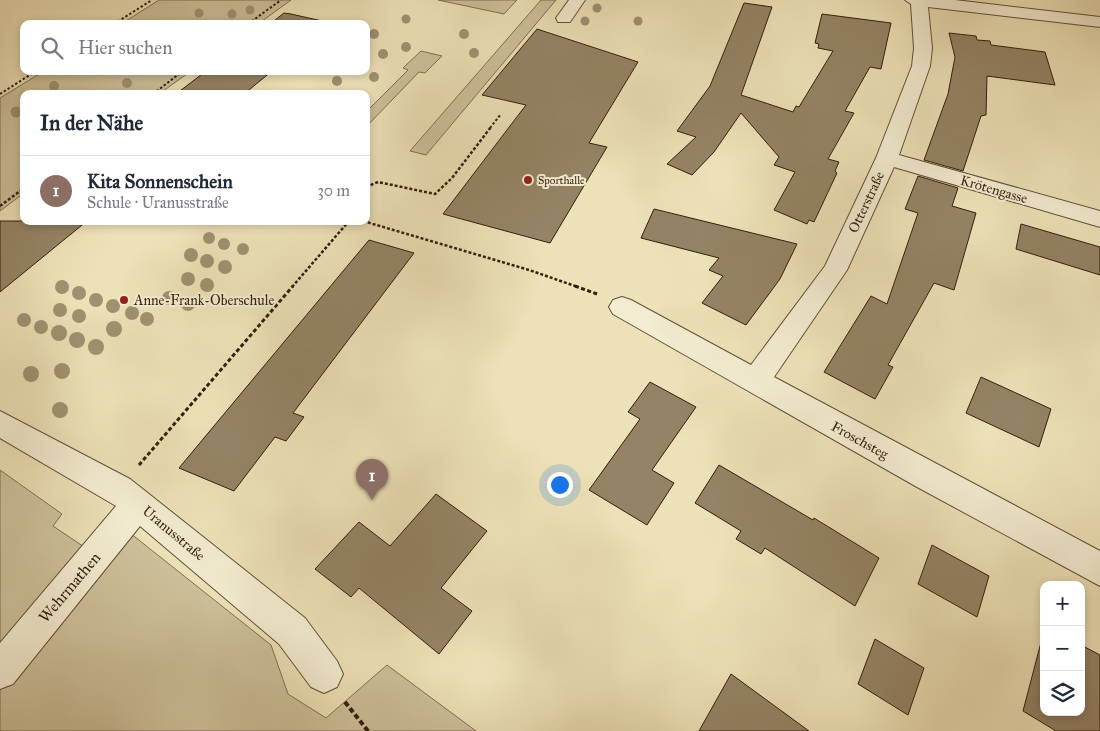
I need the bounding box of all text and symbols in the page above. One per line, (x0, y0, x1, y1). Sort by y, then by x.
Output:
search box (20, 20, 370, 75)
icon: search (38, 34, 66, 62)
text: Hier suchen (78, 36, 172, 59)
text: In der Nähe (40, 110, 143, 136)
street label: Otterstraße (845, 169, 888, 236)
text: Kita Sonnenschein (87, 170, 233, 193)
street label: Krötengasse (958, 172, 1030, 207)
marker: Sporthalle (522, 174, 534, 186)
place label: Sporthalle (538, 174, 585, 187)
text: 1 (53, 181, 59, 200)
text: 30 m (317, 181, 350, 200)
text: Schule · Uranusstraße (87, 193, 229, 212)
place label: Anne-Frank-Oberschule (133, 292, 274, 309)
marker: Anne-Frank-Oberschule (118, 294, 130, 306)
street label: Froschsteg (828, 418, 892, 463)
pin: 1 (356, 459, 388, 500)
your location (547, 472, 573, 498)
street label: Uranusstraße (139, 502, 208, 565)
street label: Wehrmathen (34, 548, 105, 626)
map controls (1040, 581, 1085, 716)
button: + (1040, 581, 1085, 626)
button: − (1040, 626, 1085, 671)
button: layers (1040, 671, 1085, 716)

